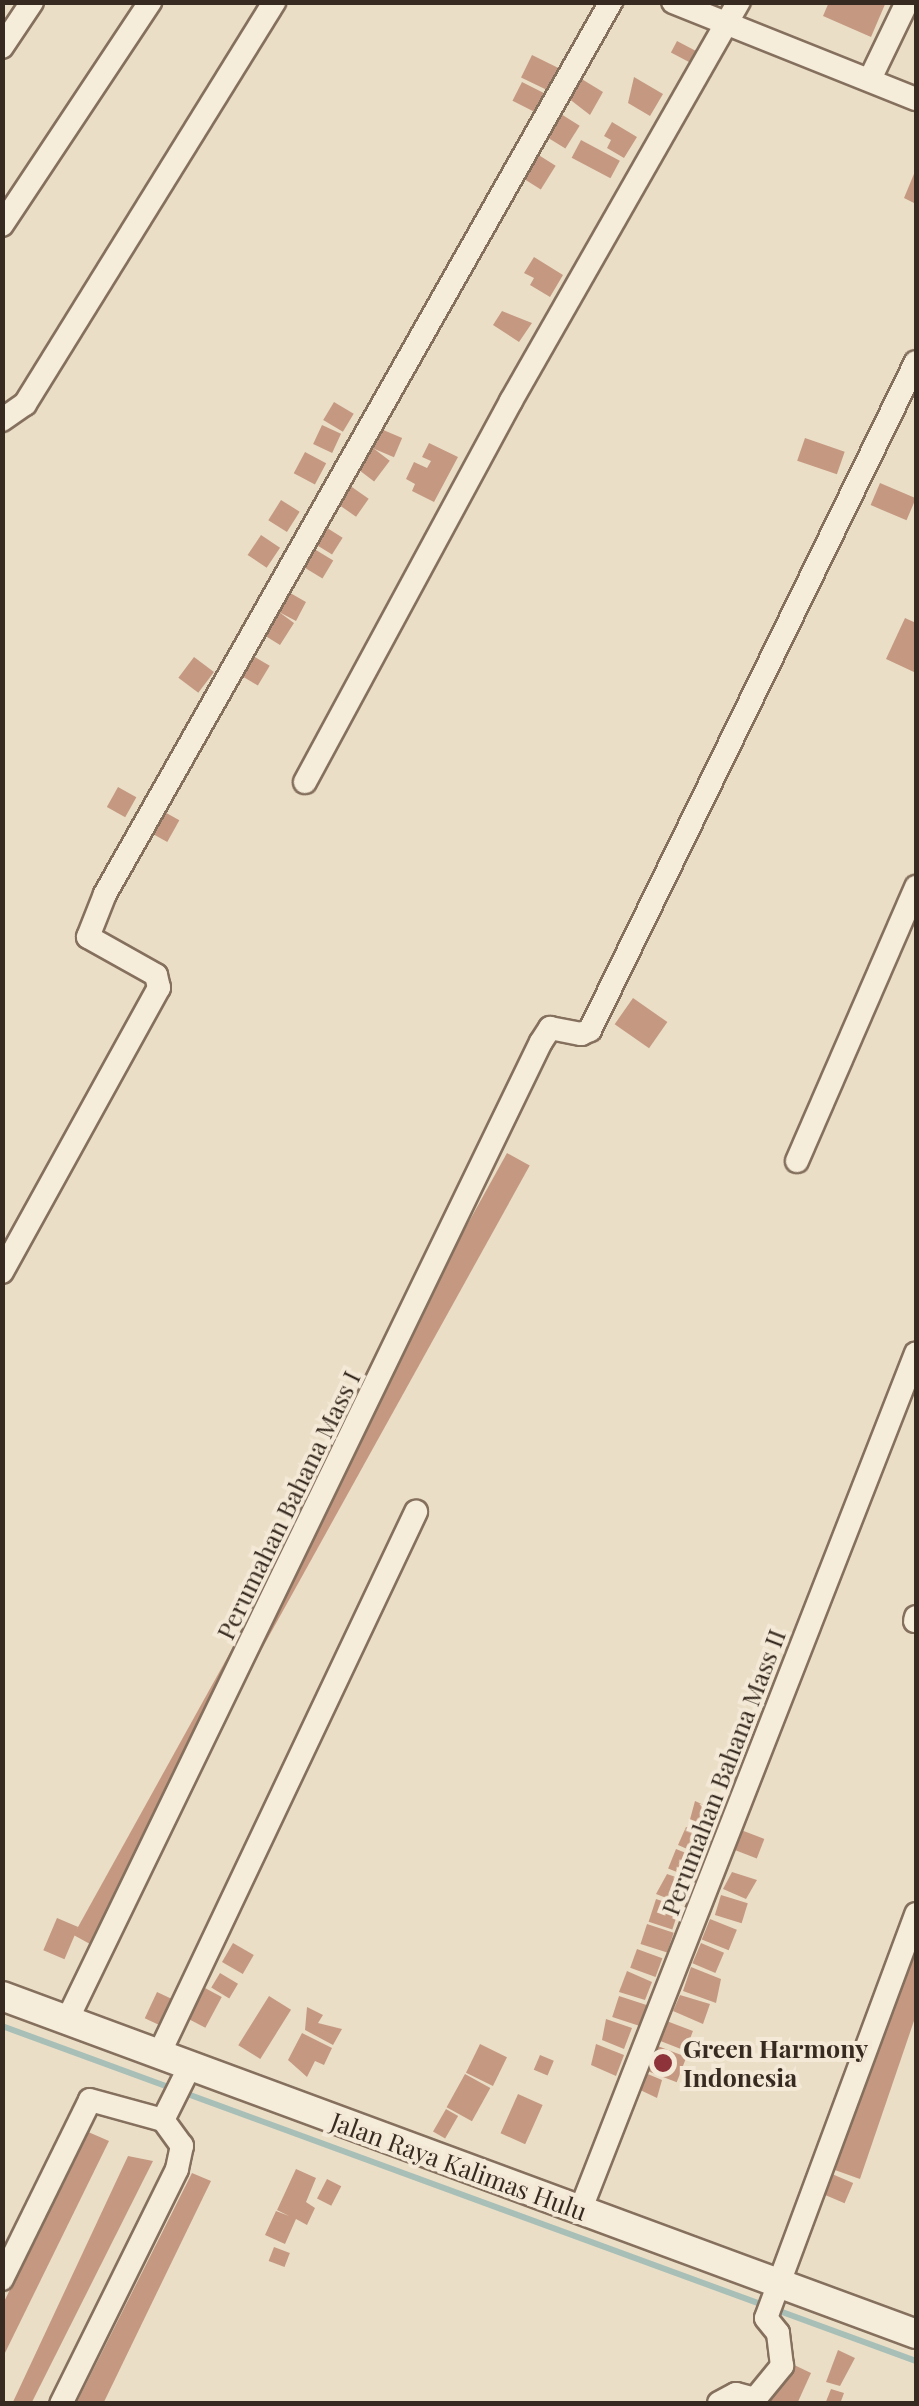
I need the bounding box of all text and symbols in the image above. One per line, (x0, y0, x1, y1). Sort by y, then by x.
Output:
street label: Perumahan Bahana Mass I (210, 1366, 366, 1644)
street label: Perumahan Bahana Mass II (655, 1625, 791, 1919)
place label: Green Harmony Indonesia (683, 2034, 868, 2093)
marker: Green Harmony Indonesia (652, 2052, 674, 2074)
street label: Jalan Raya Kalimas Hulu (327, 2106, 591, 2226)

